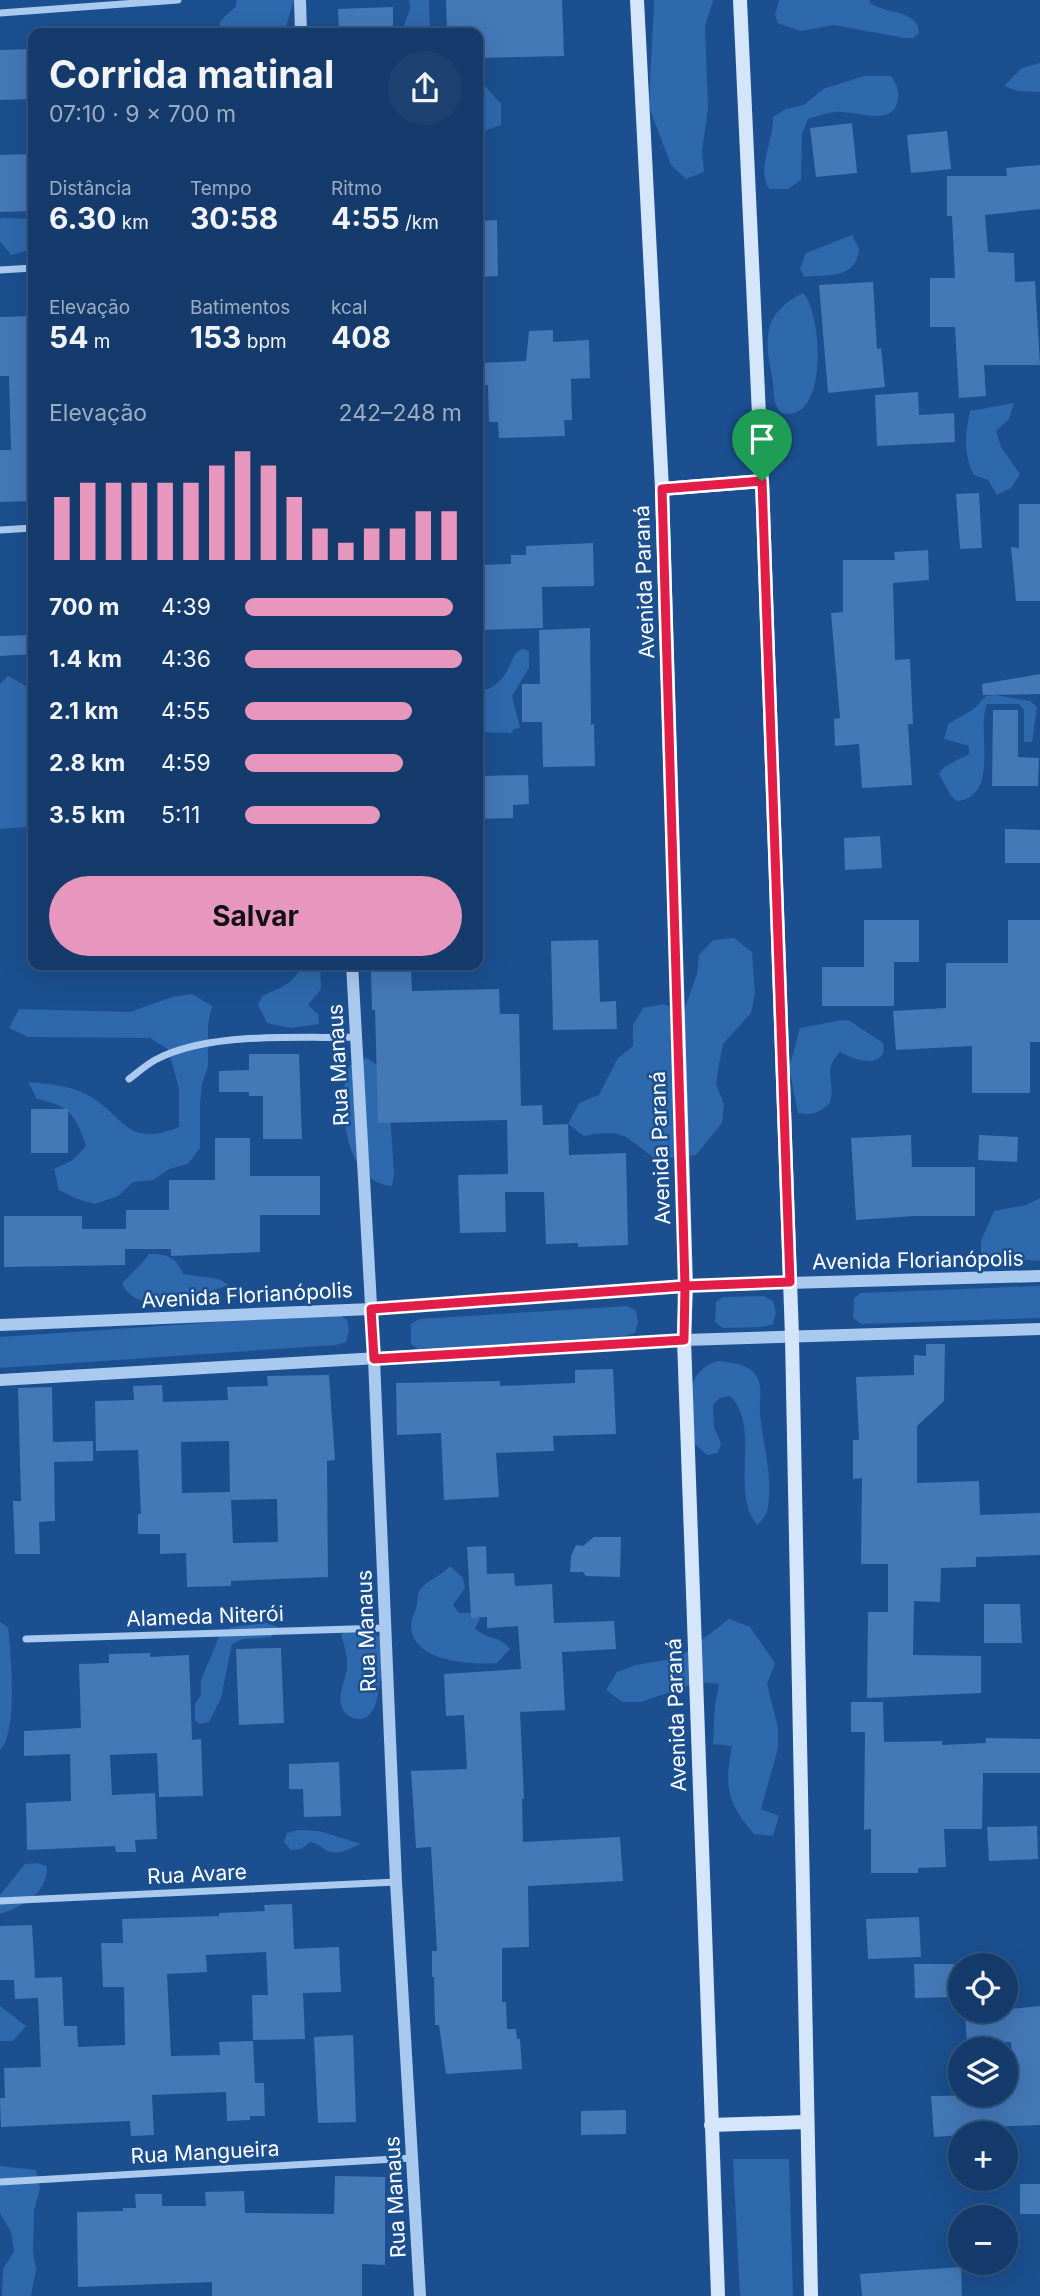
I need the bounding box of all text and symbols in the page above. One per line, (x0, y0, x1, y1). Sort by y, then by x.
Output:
text: Corrida matinal (49, 51, 334, 97)
button: share (388, 51, 462, 125)
text: 07:10 · 9 × 700 m (49, 100, 236, 128)
text: Distância (49, 177, 132, 200)
text: Tempo (190, 177, 252, 200)
text: Ritmo (331, 177, 382, 200)
text: 6.30 (49, 200, 117, 236)
text: 30:58 (190, 200, 278, 236)
text: 4:55 (331, 200, 400, 236)
text: km (117, 211, 149, 234)
text: /km (400, 211, 439, 234)
text: Elevação (49, 296, 130, 319)
text: Batimentos (190, 296, 290, 319)
text: kcal (331, 296, 367, 319)
text: 54 (49, 319, 88, 355)
text: 153 (190, 319, 241, 355)
text: 408 (331, 319, 391, 355)
text: m (88, 330, 110, 353)
text: bpm (241, 330, 287, 353)
text: Elevação (49, 399, 147, 427)
text: 242–248 m (339, 399, 462, 427)
pin (732, 409, 792, 481)
icon: arrive (743, 420, 781, 458)
street label: Avenida Paraná (629, 505, 659, 659)
text: 700 m (49, 593, 119, 621)
text: 4:39 (161, 593, 211, 621)
text: 1.4 km (49, 645, 122, 673)
text: 4:36 (161, 645, 211, 673)
text: 2.1 km (49, 697, 119, 725)
text: 4:55 (161, 697, 210, 725)
text: 2.8 km (49, 749, 125, 777)
text: 4:59 (161, 749, 211, 777)
text: 3.5 km (49, 801, 125, 829)
text: 5:11 (161, 801, 200, 829)
button: Salvar (49, 876, 462, 956)
street label: Rua Manaus (322, 1003, 354, 1127)
street label: Avenida Paraná (645, 1071, 675, 1225)
street label: Avenida Florianópolis (812, 1246, 1024, 1274)
street label: Avenida Florianópolis (141, 1277, 353, 1313)
street label: Rua Manaus (351, 1570, 381, 1692)
street label: Alameda Niterói (126, 1601, 284, 1631)
street label: Avenida Paraná (661, 1638, 691, 1792)
street label: Rua Avare (146, 1859, 248, 1889)
map controls (948, 1953, 1018, 2275)
button: locate (948, 1953, 1018, 2023)
button: layers (948, 2037, 1018, 2107)
button: + (948, 2121, 1018, 2191)
street label: Rua Manaus (379, 2135, 411, 2259)
street label: Rua Mangueira (130, 2136, 280, 2168)
button: − (948, 2205, 1018, 2275)

